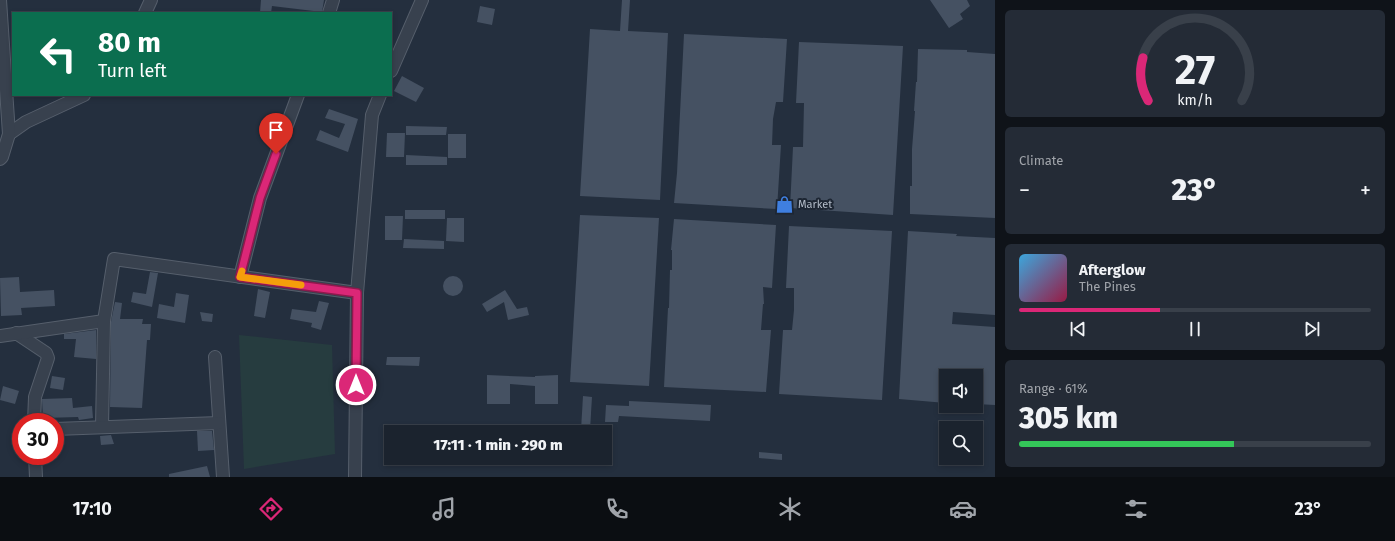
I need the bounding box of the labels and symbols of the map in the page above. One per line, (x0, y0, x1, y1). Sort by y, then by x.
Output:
pin (259, 113, 293, 154)
shop icon: Market (775, 194, 795, 214)
place label: Market (798, 198, 832, 211)
position arrow (335, 364, 377, 406)
speed limit sign: 30 (12, 413, 64, 465)

